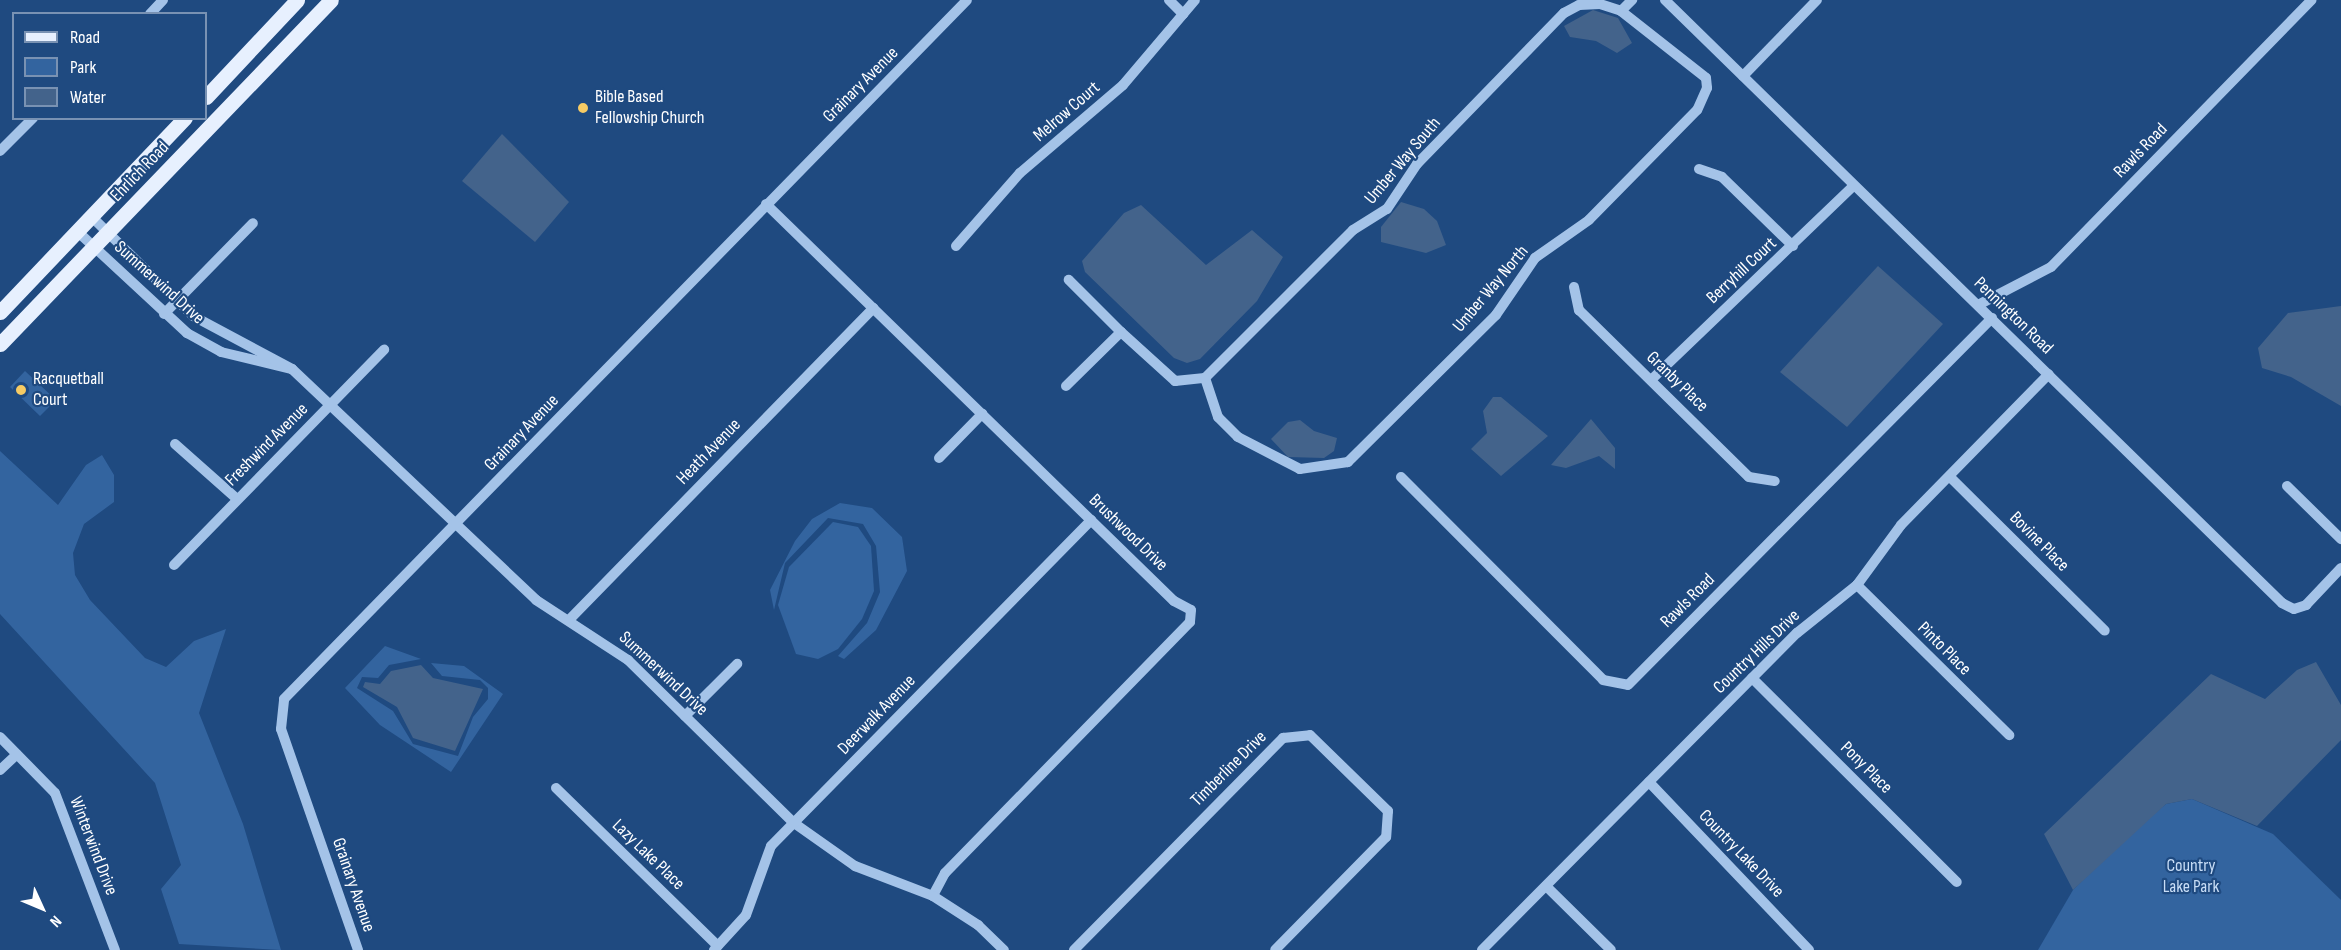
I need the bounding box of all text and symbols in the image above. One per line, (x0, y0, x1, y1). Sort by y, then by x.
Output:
legend (12, 12, 207, 120)
text: Road (70, 27, 100, 48)
street label: Grainary Avenue (819, 43, 903, 127)
text: Park (70, 57, 96, 78)
street label: Melrow Court (1029, 77, 1105, 147)
text: Water (70, 87, 106, 108)
place label: Bible Based Fellowship Church (595, 87, 705, 130)
marker: Bible Based Fellowship Church (576, 101, 590, 115)
street label: Umber Way South (1360, 113, 1446, 209)
street label: Rawls Road (2110, 119, 2172, 183)
street label: Ehrlich Road (106, 137, 174, 207)
street label: Berryhill Court (1703, 233, 1781, 309)
street label: Summerwind Drive (109, 237, 209, 329)
street label: Umber Way North (1449, 241, 1533, 337)
street label: Pennington Road (1969, 273, 2057, 359)
street label: Granby Place (1641, 347, 1713, 417)
place label: Racquetball Court (33, 369, 104, 412)
marker: Racquetball Court (14, 383, 28, 397)
street label: Grainary Avenue (480, 390, 564, 476)
street label: Freshwind Avenue (221, 399, 313, 491)
street label: Heath Avenue (672, 415, 746, 489)
street label: Brushwood Drive (1084, 490, 1172, 576)
street label: Bovine Place (2005, 508, 2073, 576)
street label: Rawls Road (1656, 569, 1720, 633)
street label: Country Hills Drive (1709, 605, 1805, 699)
street label: Pinto Place (1913, 618, 1975, 680)
street label: Summerwind Drive (614, 627, 712, 721)
street label: Deerwalk Avenue (834, 671, 920, 759)
street label: Timberline Drive (1187, 727, 1271, 811)
street label: Pony Place (1835, 737, 1897, 799)
street label: Winterwind Drive (64, 794, 122, 898)
street label: Country Lake Drive (1694, 806, 1788, 902)
street label: Lazy Lake Place (607, 815, 689, 895)
street label: Grainary Avenue (327, 835, 379, 935)
park label: Country Lake Park (2163, 856, 2219, 898)
north arrow (12, 878, 72, 938)
text: N (46, 911, 65, 931)

